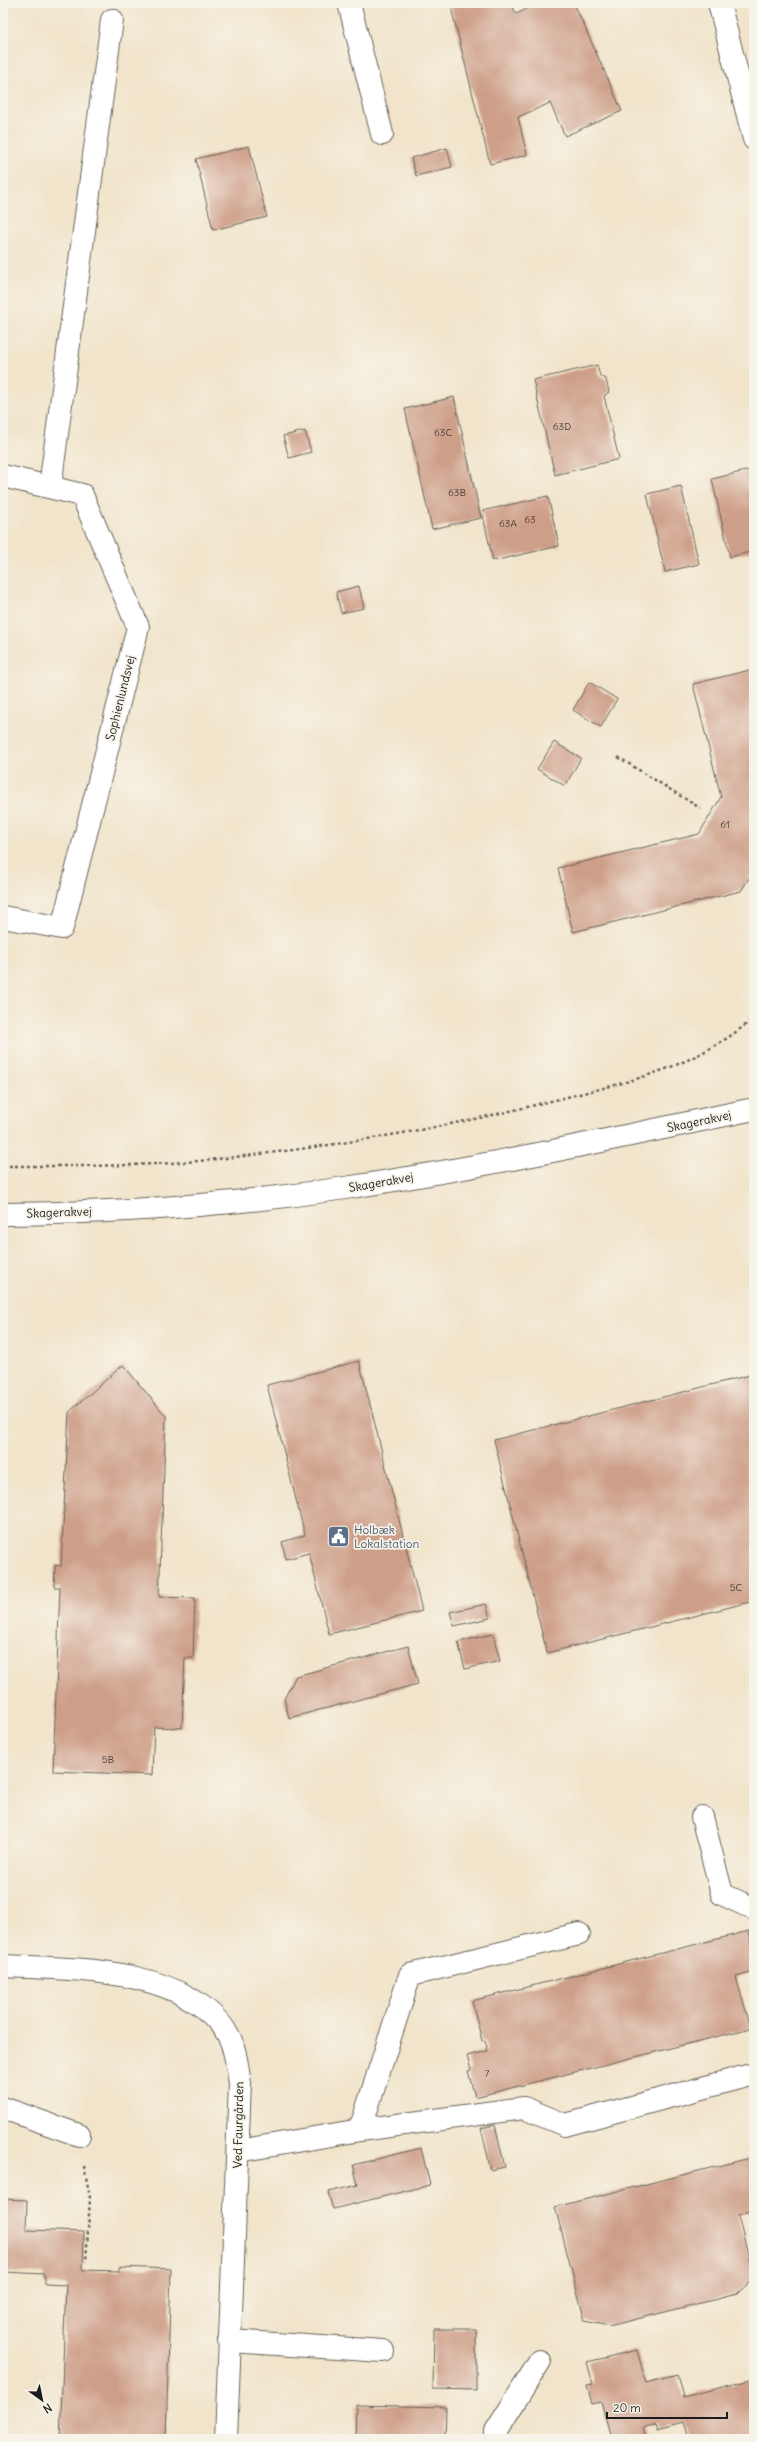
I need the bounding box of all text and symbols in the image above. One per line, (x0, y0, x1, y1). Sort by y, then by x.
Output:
house number: 63D (553, 420, 571, 433)
house number: 63C (434, 426, 452, 439)
house number: 63B (448, 486, 466, 499)
house number: 63 (524, 513, 536, 526)
house number: 63A (499, 517, 518, 530)
street label: Sophienlundsvej (102, 654, 138, 742)
house number: 61 (720, 818, 730, 831)
street label: Skagerakvej (665, 1107, 733, 1135)
street label: Skagerakvej (347, 1169, 415, 1195)
street label: Skagerakvej (26, 1203, 92, 1221)
place label: Holbæk Lokalstation (354, 1522, 420, 1551)
public building icon: Holbæk Lokalstation (326, 1523, 352, 1549)
house number: 5C (730, 1581, 743, 1594)
house number: 5B (102, 1753, 115, 1766)
house number: 7 (485, 2067, 490, 2080)
street label: Ved Faurgården (230, 2081, 246, 2169)
north arrow (22, 2380, 62, 2420)
scale bar (607, 2394, 727, 2420)
text: N (40, 2400, 54, 2416)
text: 20 m (613, 2400, 641, 2415)

